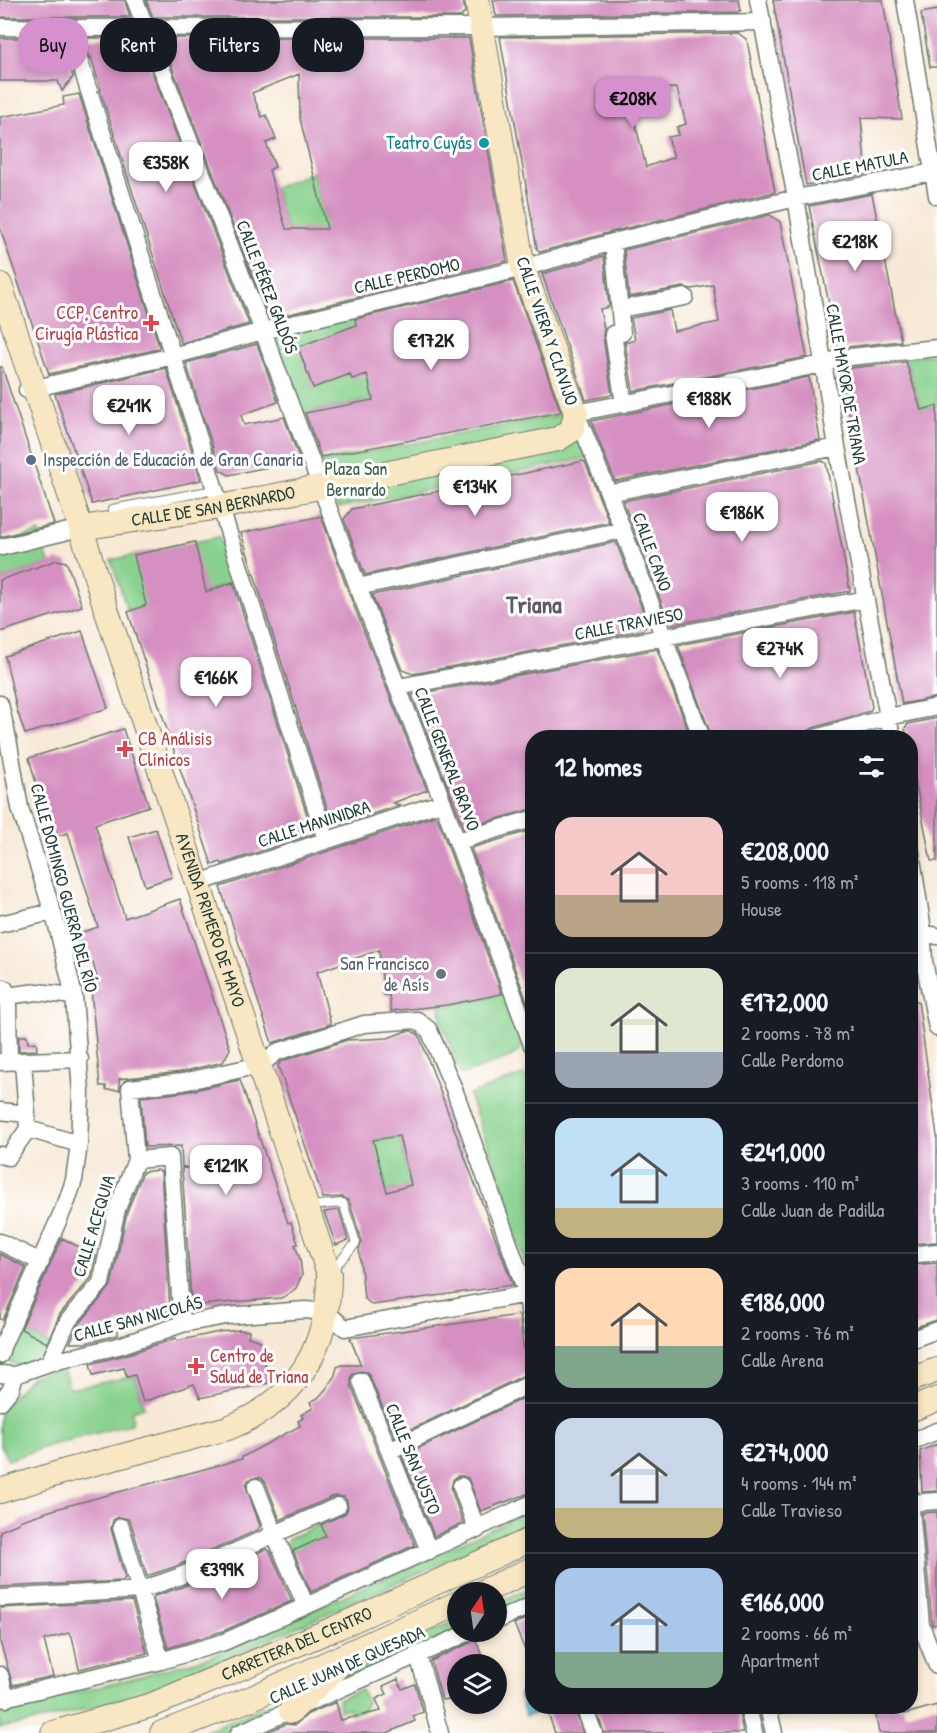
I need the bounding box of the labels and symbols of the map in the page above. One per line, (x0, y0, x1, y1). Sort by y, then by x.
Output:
pin: €208K (591, 78, 675, 129)
place label: Teatro Cuyás (386, 130, 472, 155)
marker: Teatro Cuyás (477, 136, 491, 150)
pin: €358K (124, 142, 208, 193)
street label: CALLE MATULA (810, 144, 910, 187)
street label: CALLE PÉREZ GALDÓS (231, 216, 304, 357)
pin: €218K (813, 221, 897, 272)
street label: CALLE PERDOMO (351, 251, 462, 300)
street label: CALLE VIERA Y CLAVIJO (510, 253, 585, 409)
place label: CCP, Centro Cirugía Plástica (35, 300, 138, 346)
street label: CALLE MAYOR DE TRIANA (820, 302, 873, 466)
marker: CCP, Centro Cirugía Plástica (142, 314, 160, 332)
pin: €172K (389, 320, 473, 371)
pin: €188K (667, 378, 751, 429)
pin: €241K (87, 385, 171, 436)
place label: Inspección de Educación de Gran Canaria (43, 447, 303, 472)
marker: Inspección de Educación de Gran Canaria (24, 453, 38, 467)
park label: Plaza San Bernardo (325, 456, 387, 502)
pin: €134K (433, 466, 517, 517)
street label: CALLE DE SAN BERNARDO (129, 479, 297, 532)
pin: €186K (700, 492, 784, 543)
street label: CALLE CANO (627, 509, 678, 595)
district label: Triana (505, 588, 562, 620)
street label: CALLE TRAVIESO (572, 601, 685, 646)
pin: €274K (738, 628, 822, 679)
pin: €166K (174, 657, 258, 708)
street label: CALLE GENERAL BRAVO (409, 683, 486, 834)
place label: CB Análisis Clínicos (138, 726, 212, 772)
marker: CB Análisis Clínicos (116, 740, 134, 758)
street label: CALLE DOMINGO GUERRA DEL RÍO (25, 781, 104, 995)
street label: CALLE MANINIDRA (254, 794, 373, 853)
street label: AVENIDA PRIMERO DE MAYO (170, 829, 252, 1010)
place label: San Francisco de Asís (340, 951, 429, 997)
marker: San Francisco de Asís (434, 967, 448, 981)
pin: €121K (184, 1145, 268, 1196)
street label: CALLE ACEQUIA (66, 1172, 121, 1280)
street label: CALLE SAN NICOLÁS (71, 1289, 205, 1348)
place label: Centro de Salud de Triana (210, 1343, 308, 1389)
marker: Centro de Salud de Triana (187, 1357, 205, 1375)
street label: CALLE SAN JUSTO (380, 1399, 447, 1518)
pin: €399K (180, 1549, 264, 1600)
north arrow (447, 1582, 507, 1642)
street label: CARRETERA DEL CENTRO (217, 1600, 376, 1687)
street label: CALLE JUAN DE QUESADA (265, 1619, 429, 1710)

